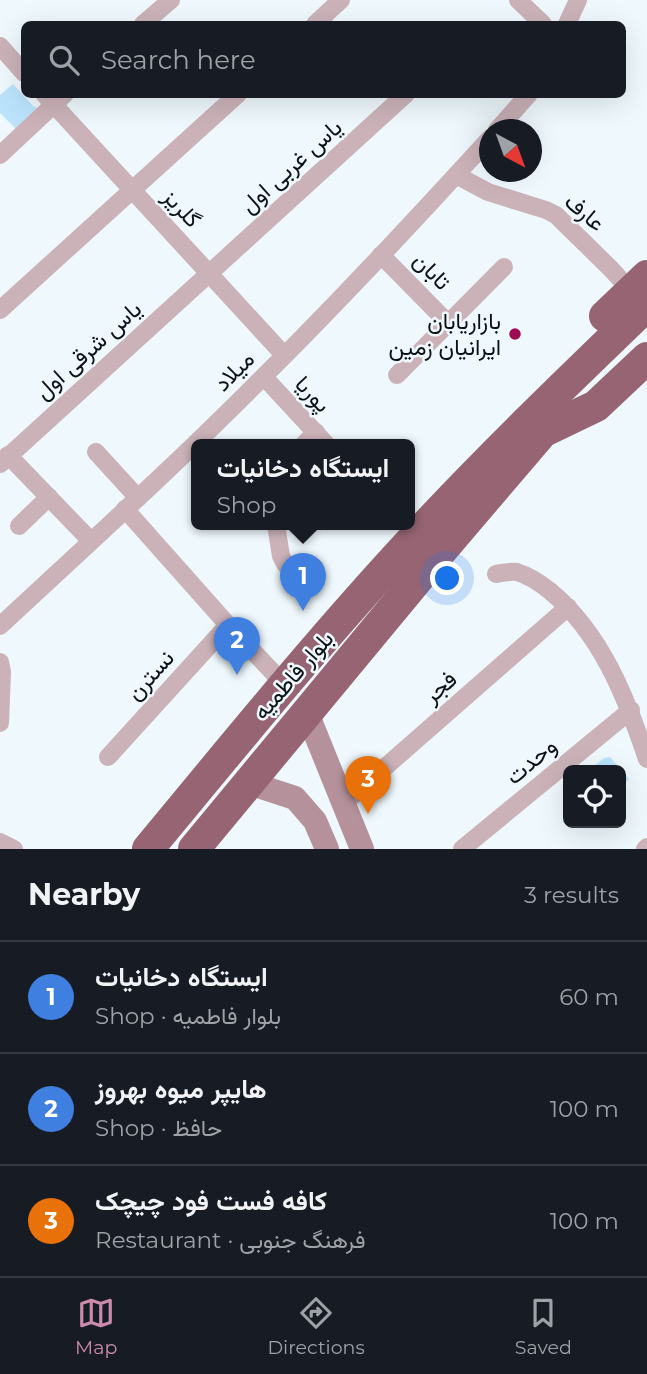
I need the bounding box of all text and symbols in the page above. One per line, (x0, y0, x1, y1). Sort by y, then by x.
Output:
search box (21, 21, 626, 98)
icon: search (45, 41, 83, 79)
text: Search here (101, 44, 256, 76)
street label: یاس غربی اول (235, 113, 348, 220)
north arrow (479, 119, 542, 182)
street label: گلریز (156, 182, 207, 234)
street label: عارف (558, 187, 611, 238)
street label: تابان (407, 246, 457, 296)
street label: یاس شرقی اول (29, 295, 148, 406)
place label: بازاریابان ایرانیان زمین (388, 307, 501, 362)
marker: بازاریابان ایرانیان زمین (507, 326, 523, 342)
street label: میلاد (208, 345, 260, 397)
street label: پوریا (288, 370, 337, 419)
popup (191, 439, 415, 530)
text: ایستگاه دخانیات (217, 452, 389, 484)
text: Shop (217, 491, 276, 519)
pin: 1 (280, 553, 326, 611)
your location (430, 561, 464, 595)
pin: 2 (214, 617, 260, 675)
street label: بلوار فاطمیه (247, 625, 340, 726)
street label: نسترن (120, 644, 181, 707)
street label: فجر (417, 665, 463, 710)
street label: وحدت (500, 732, 562, 790)
pin: 3 (345, 756, 391, 814)
map controls (563, 765, 626, 828)
button: locate (563, 765, 626, 828)
text: Nearby (28, 876, 140, 913)
text: 3 results (524, 881, 619, 909)
text: ایستگاه دخانیات (95, 961, 268, 993)
text: 1 (46, 983, 56, 1011)
text: 60 m (559, 983, 619, 1011)
text: Shop · بلوار فاطمیه (95, 1002, 281, 1030)
text: هایپر میوه بهروز (95, 1073, 267, 1105)
text: 2 (44, 1095, 58, 1123)
text: 100 m (550, 1095, 619, 1123)
text: Shop · حافظ (95, 1114, 222, 1142)
text: کافه فست فود چیچک (95, 1185, 327, 1217)
text: 3 (44, 1207, 58, 1235)
text: 100 m (550, 1207, 619, 1235)
text: Restaurant · فرهنگ جنوبی (95, 1226, 366, 1254)
tab: Map (75, 1294, 117, 1359)
tab: Directions (267, 1294, 365, 1359)
tab: Saved (515, 1294, 572, 1359)

